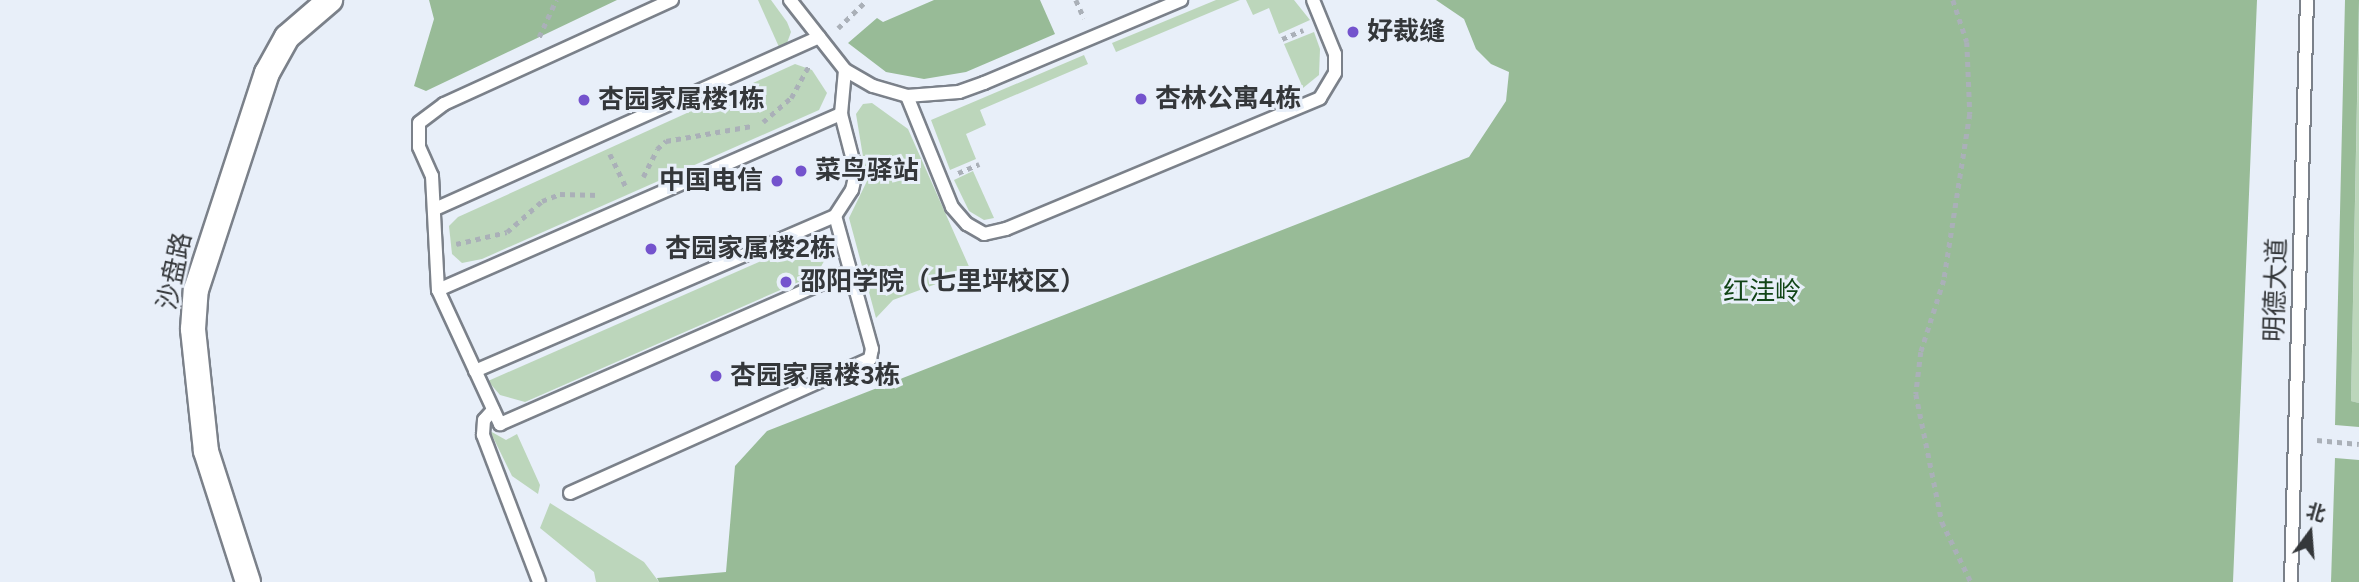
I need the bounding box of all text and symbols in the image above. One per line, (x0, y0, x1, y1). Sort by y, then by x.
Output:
place label: 好裁缝 (1367, 16, 1445, 48)
marker: 好裁缝 (1345, 24, 1361, 40)
place label: 杏林公寓4栋 (1155, 83, 1301, 115)
place label: 杏园家属楼1栋 (598, 84, 765, 116)
marker: 杏林公寓4栋 (1133, 91, 1149, 107)
marker: 杏园家属楼1栋 (576, 92, 592, 108)
place label: 菜鸟驿站 (815, 155, 919, 187)
marker: 菜鸟驿站 (793, 163, 809, 179)
place label: 中国电信 (659, 165, 763, 197)
marker: 中国电信 (769, 173, 785, 189)
street label: 沙盘路 (152, 230, 198, 312)
place label: 杏园家属楼2栋 (665, 233, 836, 265)
street label: 明德大道 (2259, 237, 2293, 343)
marker: 杏园家属楼2栋 (643, 241, 659, 257)
place label: 邵阳学院（七里坪校区） (800, 266, 1086, 298)
marker: 邵阳学院（七里坪校区） (778, 274, 794, 290)
park label: 红洼岭 (1723, 276, 1801, 308)
place label: 杏园家属楼3栋 (730, 360, 900, 392)
marker: 杏园家属楼3栋 (708, 368, 724, 384)
north arrow (2275, 498, 2345, 568)
text: 北 (2304, 499, 2328, 526)

